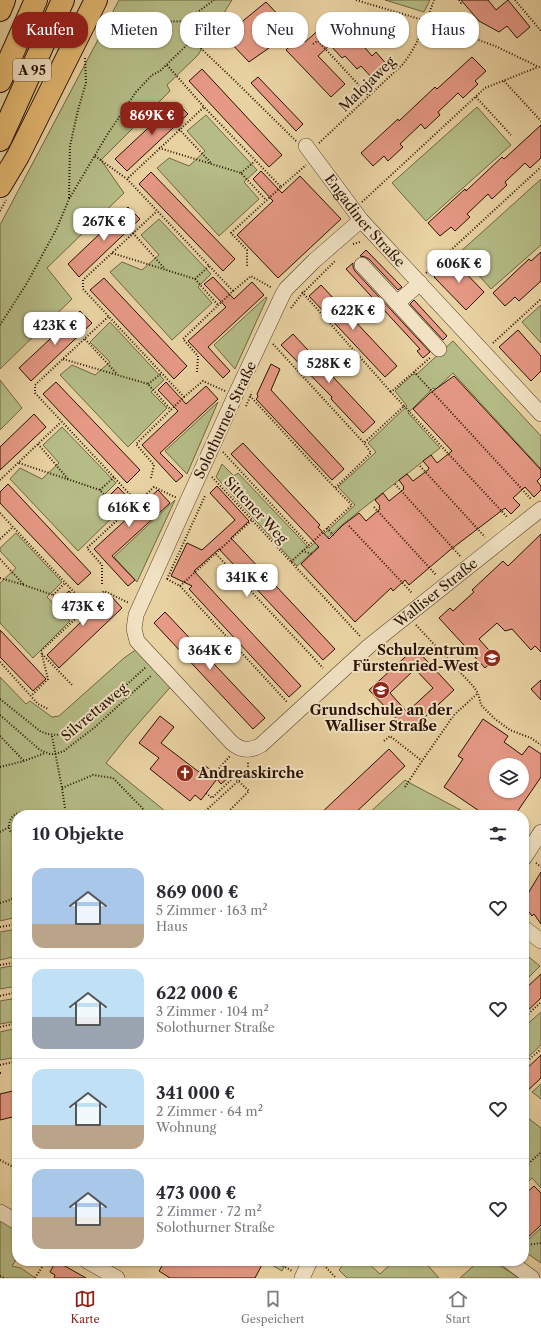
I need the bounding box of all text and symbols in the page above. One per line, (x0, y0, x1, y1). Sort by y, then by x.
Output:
chip: Kaufen (12, 12, 88, 48)
chip: Mieten (96, 12, 172, 48)
chip: Filter (180, 12, 244, 48)
chip: Neu (252, 12, 308, 48)
chip: Wohnung (316, 12, 409, 48)
chip: Haus (417, 12, 479, 48)
street label: Malojaweg (335, 52, 399, 115)
road number: A 95 (13, 59, 51, 81)
pin: 869K € (119, 102, 185, 136)
text: 869K € (129, 107, 175, 123)
street label: Engadiner Straße (321, 170, 409, 271)
pin: 267K € (71, 208, 137, 242)
text: 267K € (82, 213, 126, 229)
pin: 606K € (426, 250, 492, 284)
text: 606K € (436, 255, 482, 271)
pin: 622K € (320, 297, 386, 331)
text: 622K € (331, 302, 375, 318)
pin: 423K € (22, 312, 88, 346)
text: 423K € (33, 317, 77, 333)
pin: 528K € (296, 350, 362, 384)
text: 528K € (307, 355, 351, 371)
street label: Solothurner Straße (190, 358, 260, 482)
street label: Sittener Weg (220, 473, 292, 548)
pin: 616K € (96, 494, 162, 528)
text: 616K € (108, 499, 151, 515)
street label: Walliser Straße (390, 554, 481, 632)
pin: 341K € (214, 564, 280, 598)
text: 341K € (226, 569, 268, 585)
pin: 473K € (50, 593, 116, 627)
text: 473K € (61, 598, 105, 614)
pin: 364K € (177, 637, 243, 671)
place label: Schulzentrum Fürstenried-West (353, 641, 479, 675)
text: 364K € (188, 642, 232, 658)
school or university icon: Schulzentrum Fürstenried-West (482, 648, 502, 668)
street label: Silvrettaweg (57, 679, 131, 745)
school or university icon: Grundschule an der Walliser Straße (371, 680, 391, 700)
place label: Grundschule an der Walliser Straße (310, 701, 452, 735)
map controls (489, 758, 529, 798)
button: layers (489, 758, 529, 798)
church icon: Andreaskirche (175, 763, 195, 783)
place label: Andreaskirche (197, 764, 304, 782)
icon: filters (487, 823, 509, 845)
text: 10 Objekte (32, 824, 124, 844)
text: 869 000 € (156, 882, 239, 902)
icon: home (64, 884, 112, 932)
icon: heart (487, 897, 509, 919)
text: 5 Zimmer · 163 m² (156, 902, 268, 918)
text: Haus (156, 918, 188, 934)
text: 622 000 € (156, 983, 238, 1003)
icon: home (64, 985, 112, 1033)
icon: heart (487, 998, 509, 1020)
text: 3 Zimmer · 104 m² (156, 1003, 269, 1019)
text: Solothurner Straße (156, 1019, 275, 1035)
text: 341 000 € (156, 1083, 235, 1103)
icon: home (64, 1085, 112, 1133)
icon: heart (487, 1098, 509, 1120)
text: 2 Zimmer · 64 m² (156, 1103, 263, 1119)
text: Wohnung (156, 1119, 216, 1135)
text: 473 000 € (156, 1183, 236, 1203)
icon: home (64, 1185, 112, 1233)
icon: heart (487, 1198, 509, 1220)
text: 2 Zimmer · 72 m² (156, 1203, 262, 1219)
text: Solothurner Straße (156, 1219, 275, 1235)
tab: Karte (71, 1288, 100, 1326)
tab: Gespeichert (241, 1288, 304, 1326)
tab: Start (446, 1288, 470, 1326)

